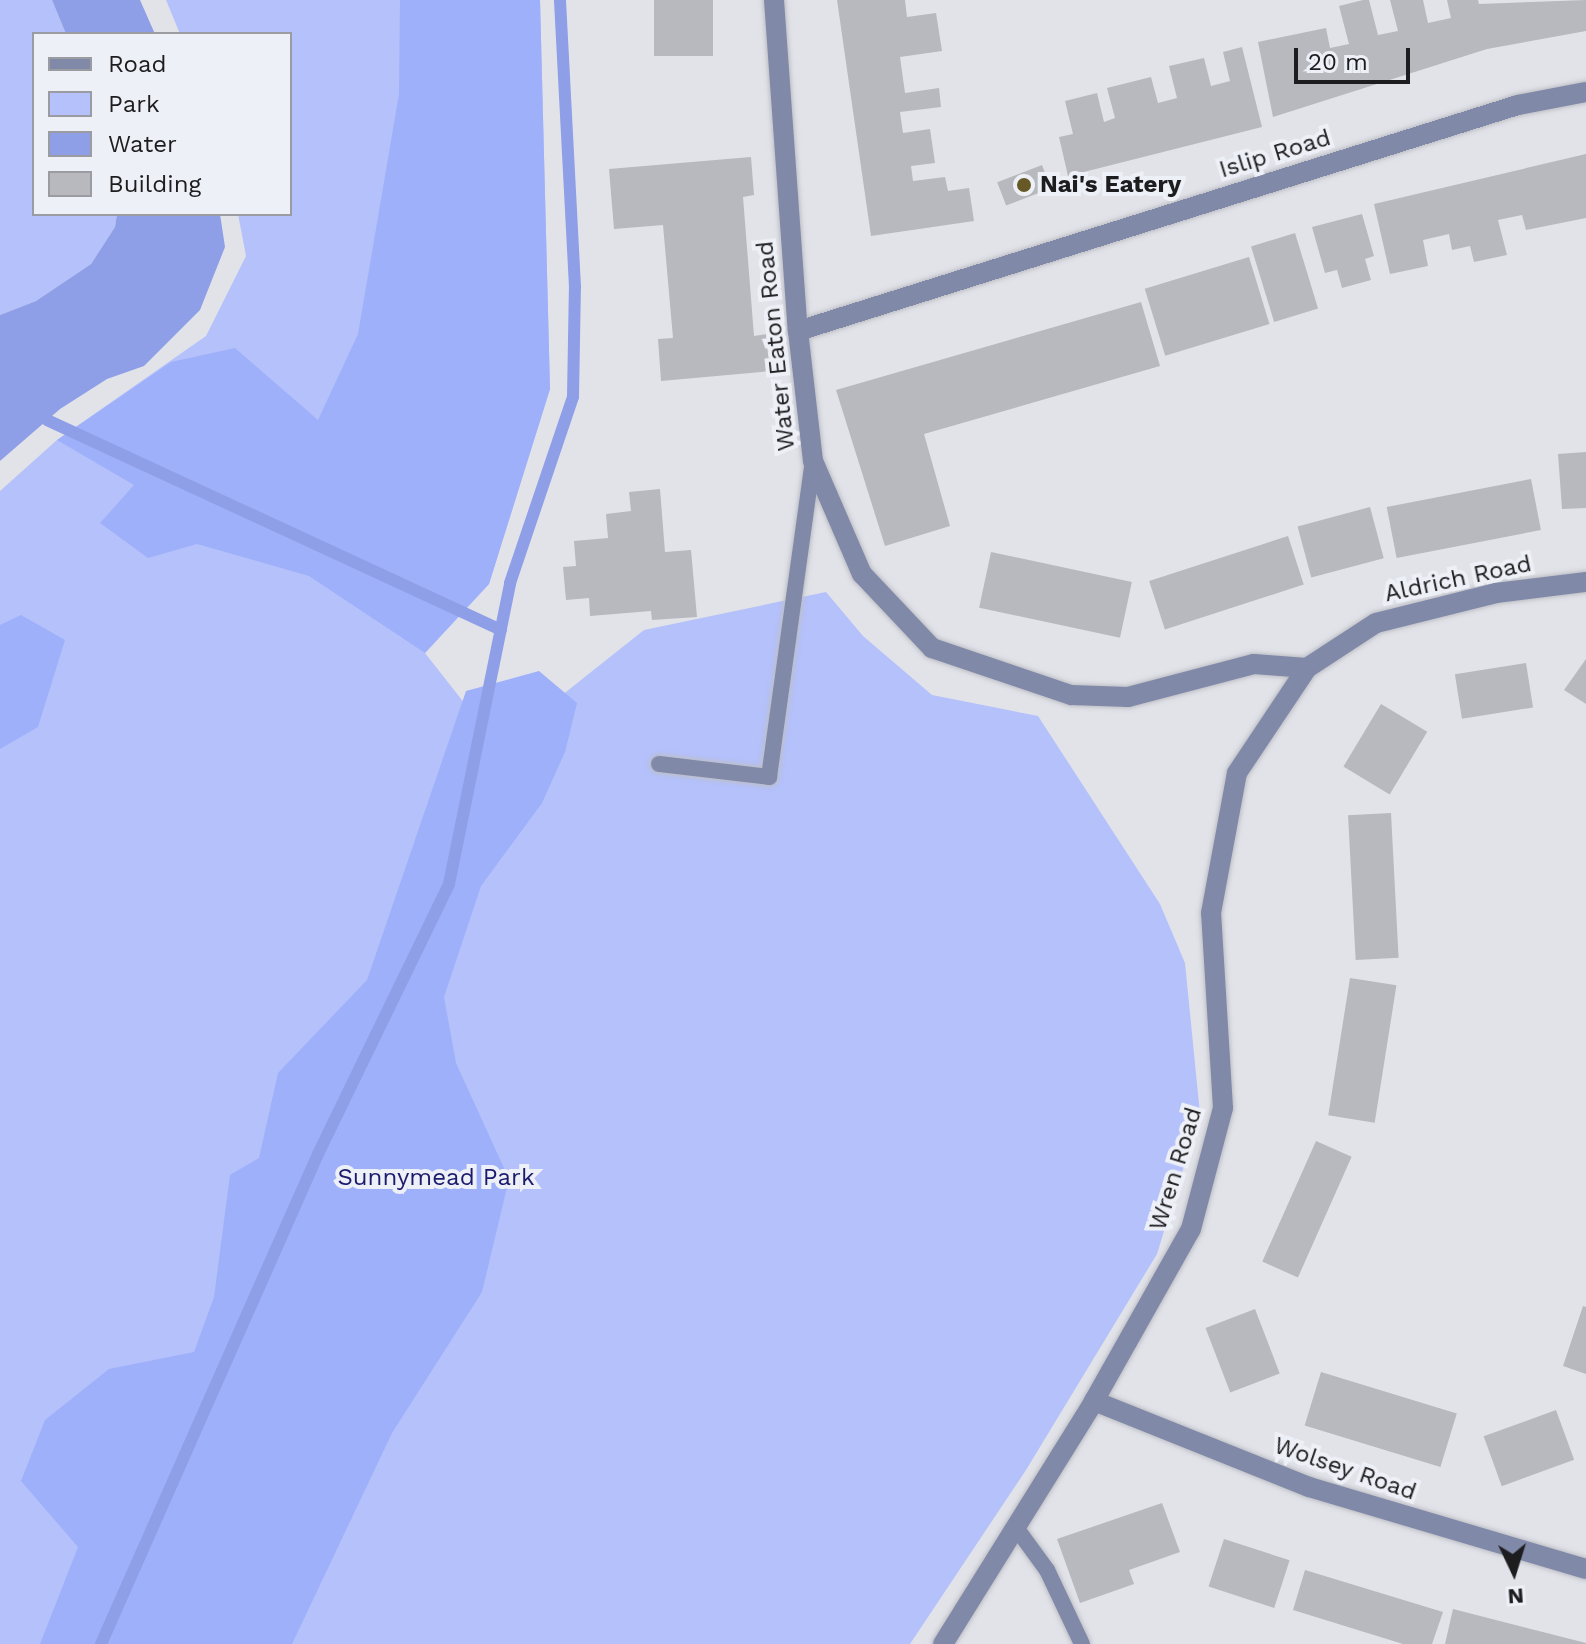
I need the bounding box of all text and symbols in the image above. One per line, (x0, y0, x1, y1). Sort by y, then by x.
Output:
legend (32, 32, 292, 216)
scale bar (1298, 32, 1414, 82)
text: 20 m (1308, 48, 1368, 76)
text: Road (108, 50, 167, 78)
text: Park (108, 90, 160, 118)
street label: Islip Road (1216, 123, 1334, 185)
text: Water (108, 130, 177, 158)
text: Building (108, 170, 201, 198)
place label: Nai's Eatery (1040, 171, 1181, 199)
marker: Nai's Eatery (1015, 176, 1033, 194)
street label: Water Eaton Road (751, 239, 801, 453)
street label: Aldrich Road (1382, 549, 1534, 609)
street label: Wren Road (1144, 1104, 1208, 1234)
park label: Sunnymead Park (338, 1164, 534, 1192)
street label: Wolsey Road (1270, 1431, 1420, 1507)
north arrow (1474, 1532, 1554, 1612)
text: N (1507, 1583, 1525, 1609)

